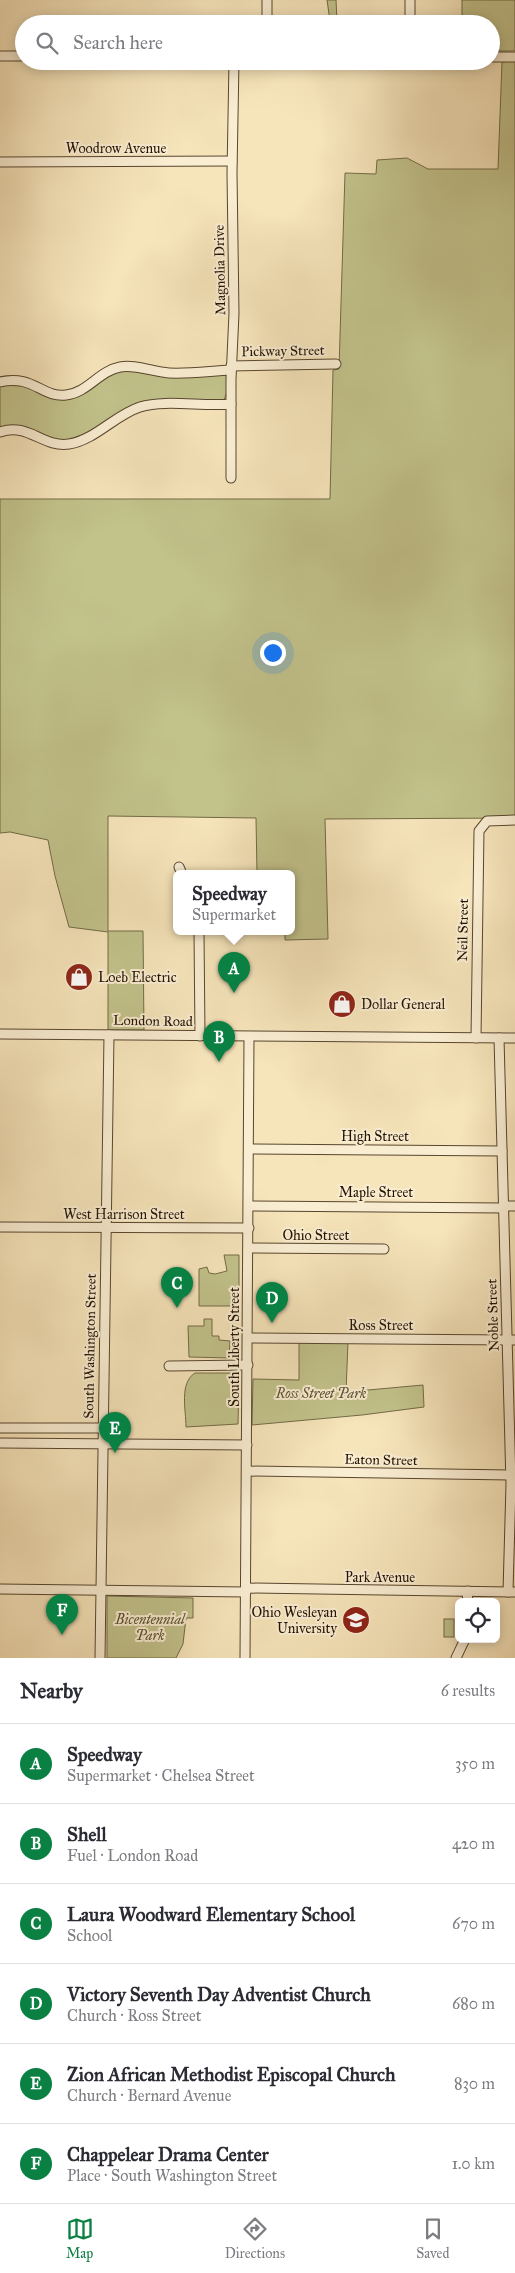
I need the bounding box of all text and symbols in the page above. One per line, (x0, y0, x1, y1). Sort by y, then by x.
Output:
search box (15, 15, 500, 70)
icon: search (33, 29, 61, 57)
text: Search here (73, 31, 163, 54)
street label: Woodrow Avenue (66, 140, 166, 157)
street label: Magnolia Drive (211, 224, 229, 315)
street label: Pickway Street (241, 342, 325, 360)
your location (260, 640, 286, 666)
popup (173, 870, 295, 935)
text: Speedway (192, 882, 267, 905)
street label: Neil Street (454, 898, 472, 962)
text: Supermarket (192, 905, 276, 924)
pin: A (218, 952, 250, 993)
shop icon: Loeb Electric (64, 962, 94, 992)
place label: Loeb Electric (98, 969, 177, 986)
shop icon: Dollar General (327, 989, 357, 1019)
place label: Dollar General (361, 996, 446, 1013)
street label: London Road (113, 1012, 193, 1030)
pin: B (203, 1021, 235, 1062)
street label: High Street (341, 1128, 409, 1145)
street label: Maple Street (339, 1184, 413, 1201)
street label: West Harrison Street (63, 1206, 185, 1223)
street label: Ohio Street (282, 1227, 350, 1244)
pin: C (161, 1267, 193, 1308)
street label: South Washington Street (80, 1273, 100, 1419)
street label: Noble Street (483, 1278, 503, 1352)
pin: D (256, 1282, 288, 1323)
street label: South Liberty Street (226, 1287, 243, 1407)
street label: Ross Street (349, 1317, 413, 1334)
park label: Ross Street Park (275, 1385, 367, 1402)
pin: E (99, 1412, 131, 1453)
street label: Eaton Street (344, 1451, 418, 1469)
street label: Park Avenue (345, 1569, 415, 1586)
pin: F (46, 1594, 78, 1635)
map controls (455, 1598, 500, 1643)
button: locate (455, 1598, 500, 1643)
place label: Ohio Wesleyan University (252, 1604, 337, 1637)
school or university icon: Ohio Wesleyan University (341, 1605, 371, 1635)
park label: Bicentennial Park (114, 1611, 186, 1644)
text: Nearby (20, 1678, 83, 1704)
text: 6 results (441, 1681, 495, 1700)
text: Speedway (67, 1743, 142, 1766)
text: A (31, 1754, 41, 1773)
text: 350 m (455, 1754, 495, 1773)
text: Supermarket · Chelsea Street (67, 1766, 255, 1785)
text: Shell (67, 1823, 107, 1846)
text: B (31, 1834, 41, 1853)
text: 420 m (452, 1834, 495, 1853)
text: Fuel · London Road (67, 1846, 198, 1865)
text: Laura Woodward Elementary School (67, 1903, 355, 1926)
text: C (31, 1914, 41, 1933)
text: 670 m (452, 1914, 495, 1933)
text: School (67, 1926, 112, 1945)
text: Victory Seventh Day Adventist Church (67, 1983, 371, 2006)
text: D (30, 1994, 42, 2013)
text: 680 m (452, 1994, 495, 2013)
text: Church · Ross Street (67, 2006, 201, 2025)
text: Zion African Methodist Episcopal Church (67, 2063, 396, 2086)
text: E (30, 2074, 42, 2093)
text: 830 m (454, 2074, 495, 2093)
text: Church · Bernard Avenue (67, 2086, 231, 2105)
text: Chappelear Drama Center (67, 2143, 269, 2166)
text: F (31, 2154, 41, 2173)
text: 1.0 km (452, 2154, 495, 2173)
text: Place · South Washington Street (67, 2166, 277, 2185)
tab: Map (66, 2215, 94, 2262)
tab: Directions (225, 2215, 285, 2262)
tab: Saved (416, 2215, 449, 2262)

